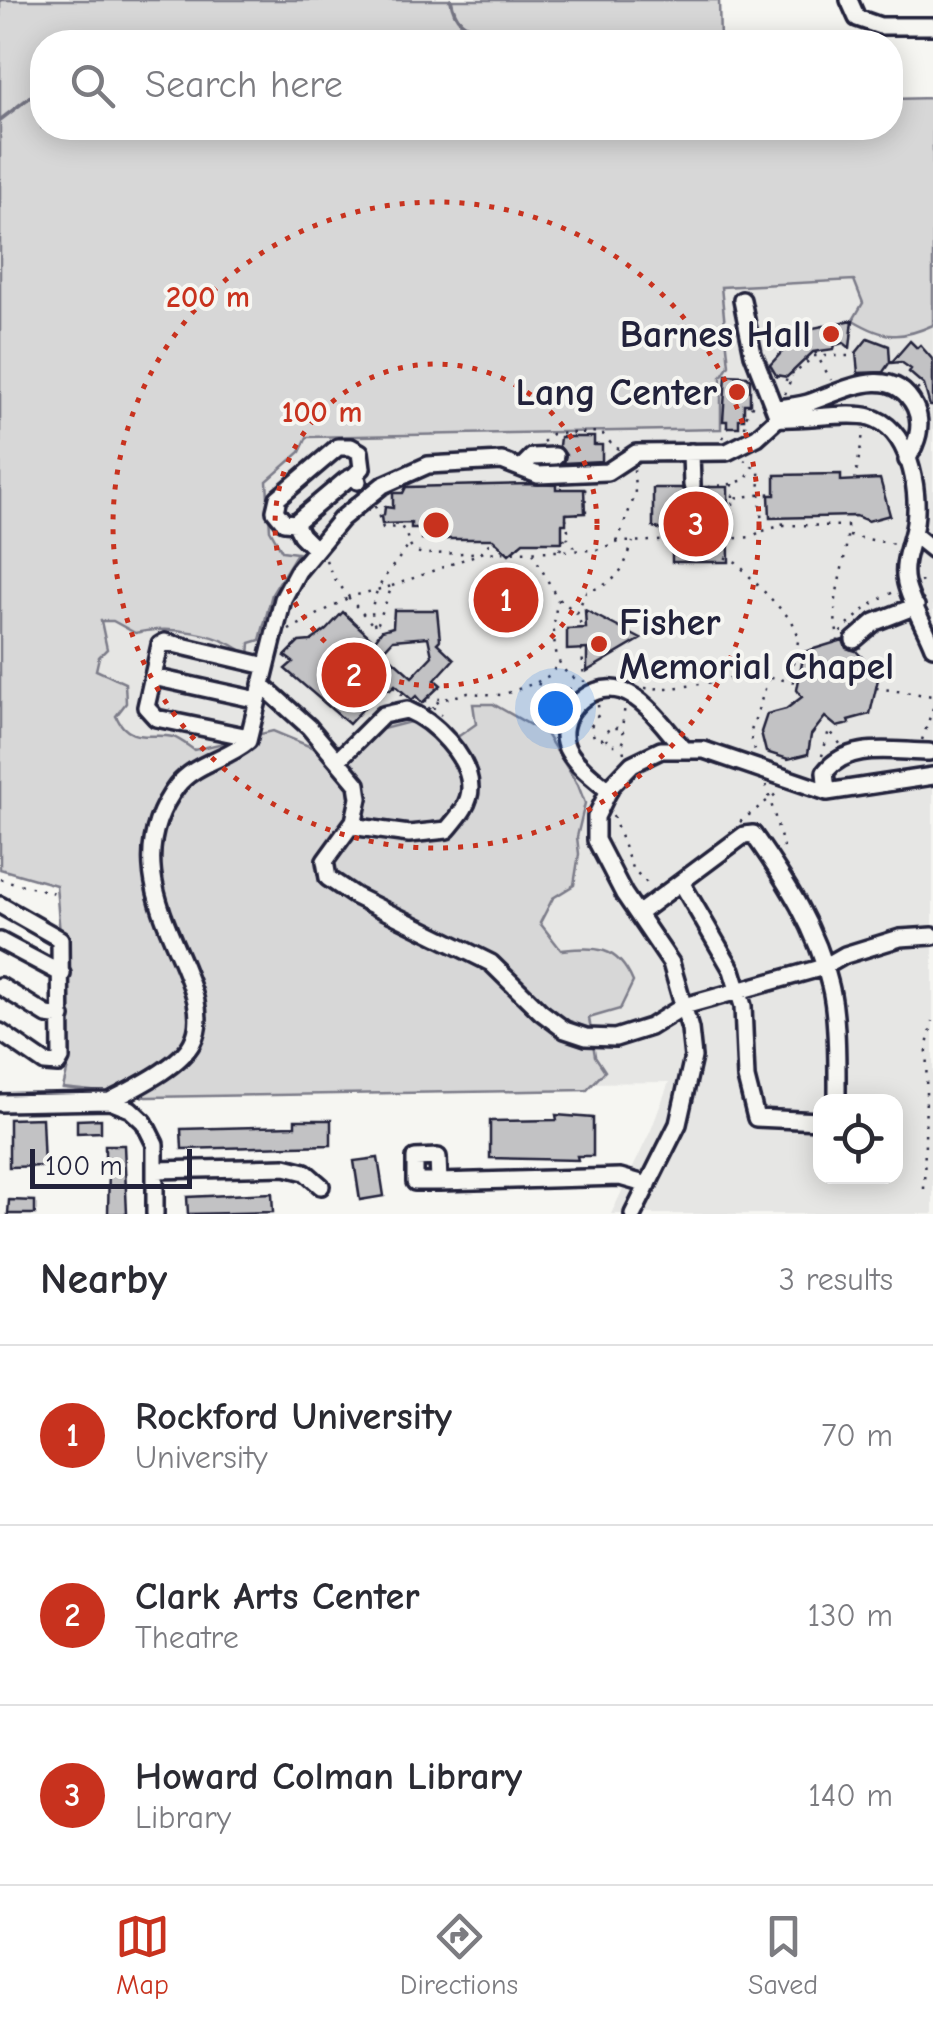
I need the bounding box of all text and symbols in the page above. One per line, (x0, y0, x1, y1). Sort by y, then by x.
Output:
search box (30, 30, 903, 140)
icon: search (65, 58, 120, 113)
text: Search here (145, 63, 343, 107)
text: 200 m (166, 280, 250, 315)
place label: Barnes Hall (620, 313, 811, 357)
marker: Barnes Hall (820, 323, 842, 345)
place label: Lang Center (516, 371, 718, 415)
marker: Lang Center (726, 381, 748, 403)
text: 100 m (282, 395, 362, 430)
pin: 3 (664, 486, 728, 562)
centre of rings (418, 507, 454, 543)
pin: 1 (474, 562, 538, 638)
place label: Fisher Memorial Chapel (619, 601, 894, 689)
marker: Fisher Memorial Chapel (588, 633, 610, 655)
pin: 2 (322, 638, 386, 712)
your location (530, 683, 581, 734)
map controls (813, 1094, 903, 1184)
button: locate (813, 1094, 903, 1184)
scale bar (30, 1144, 192, 1188)
text: 100 m (45, 1150, 123, 1182)
text: Nearby (40, 1255, 167, 1304)
text: 3 results (779, 1261, 893, 1298)
text: Rockford University (135, 1395, 452, 1439)
text: 1 (66, 1417, 79, 1454)
text: 70 m (821, 1417, 893, 1454)
text: University (135, 1439, 268, 1476)
text: Clark Arts Center (135, 1575, 420, 1619)
text: 2 (65, 1597, 80, 1634)
text: 130 m (807, 1597, 893, 1634)
text: Theatre (135, 1619, 239, 1656)
text: Howard Colman Library (135, 1755, 522, 1799)
text: 3 (65, 1777, 80, 1814)
text: 140 m (808, 1777, 893, 1814)
text: Library (135, 1799, 231, 1836)
tab: Map (115, 1909, 170, 2001)
tab: Directions (400, 1909, 518, 2001)
tab: Saved (748, 1909, 818, 2001)

